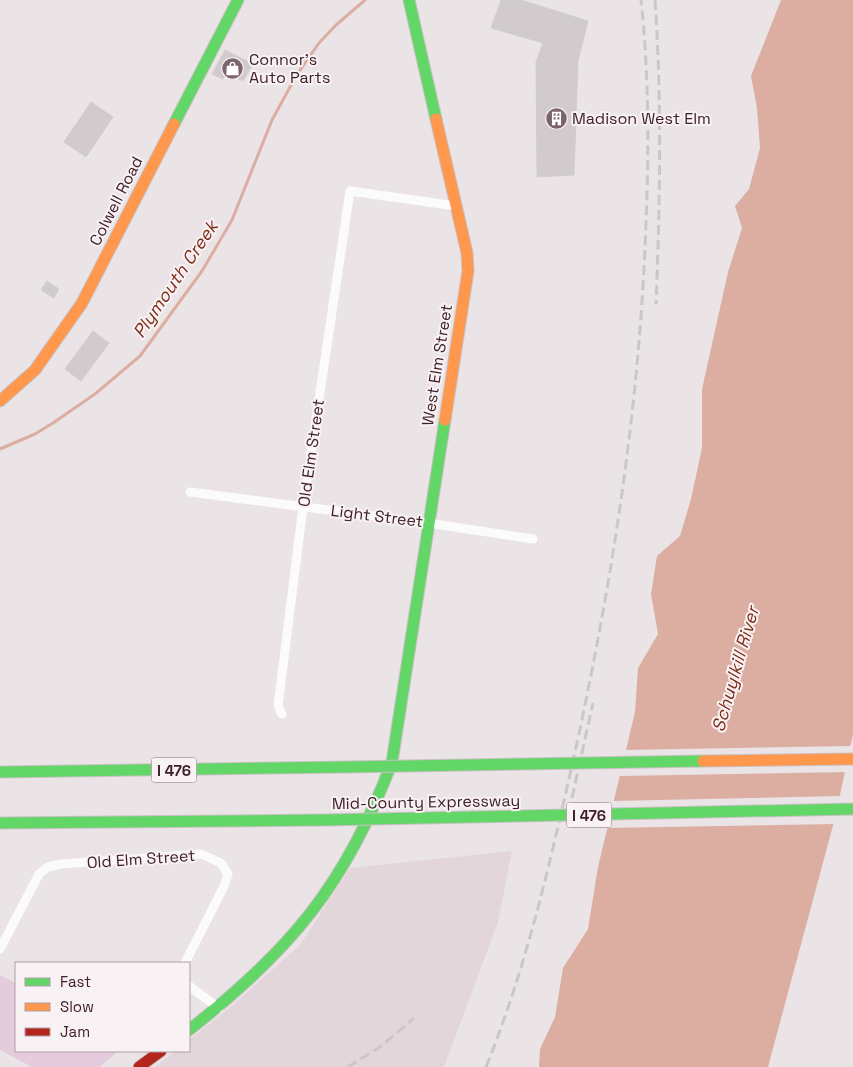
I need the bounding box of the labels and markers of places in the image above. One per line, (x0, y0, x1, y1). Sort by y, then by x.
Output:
place label: Connor's Auto Parts (249, 49, 330, 88)
shop icon: Connor's Auto Parts (221, 56, 245, 80)
building icon: Madison West Elm (544, 106, 568, 130)
place label: Madison West Elm (572, 108, 711, 129)

